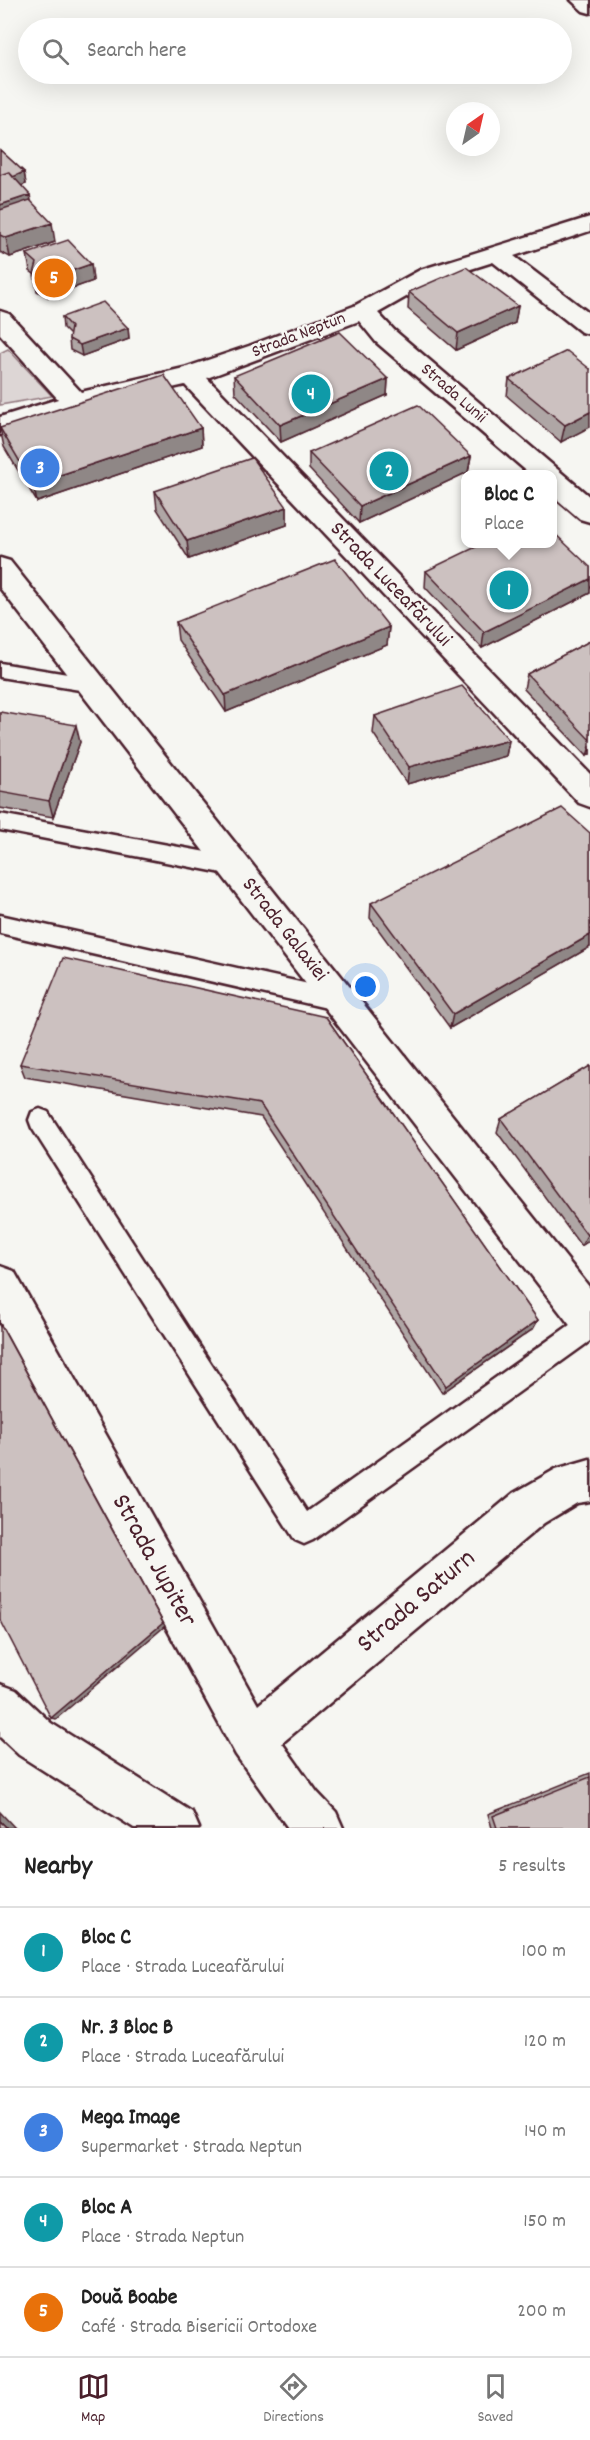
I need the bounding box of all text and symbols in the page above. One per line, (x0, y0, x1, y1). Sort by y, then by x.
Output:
search box (18, 18, 572, 84)
icon: search (39, 35, 72, 68)
text: Search here (87, 36, 186, 67)
north arrow (446, 102, 500, 156)
pin: 5 (34, 256, 74, 300)
street label: Strada Neptun (249, 307, 349, 365)
street label: Strada Lunii (414, 358, 492, 430)
pin: 4 (292, 372, 330, 416)
pin: 3 (20, 446, 60, 490)
pin: 2 (370, 448, 408, 494)
popup (461, 470, 557, 548)
text: Bloc C (484, 480, 534, 511)
text: Place (484, 511, 524, 539)
street label: Strada Luceafărului (322, 515, 458, 655)
pin: 1 (490, 568, 528, 612)
street label: Strada Galaxiei (233, 871, 335, 989)
your location (351, 972, 380, 1001)
street label: Strada Jupiter (100, 1487, 206, 1635)
street label: Strada Saturn (349, 1541, 485, 1663)
text: Nearby (24, 1849, 92, 1886)
text: 5 results (498, 1853, 566, 1881)
text: Bloc C (81, 1923, 131, 1954)
text: 1 (41, 1938, 46, 1966)
text: 100 m (522, 1938, 566, 1966)
text: Place · Strada Luceafărului (81, 1954, 284, 1982)
text: Nr. 3 Bloc B (81, 2013, 173, 2044)
text: 2 (39, 2028, 48, 2056)
text: 120 m (524, 2028, 566, 2056)
text: Place · Strada Luceafărului (81, 2044, 284, 2072)
text: Mega Image (81, 2103, 180, 2134)
text: 3 (39, 2118, 48, 2146)
text: 140 m (524, 2118, 566, 2146)
text: Supermarket · Strada Neptun (81, 2134, 302, 2162)
text: Bloc A (81, 2193, 132, 2224)
text: 4 (39, 2208, 48, 2236)
text: 150 m (523, 2208, 566, 2236)
text: Place · Strada Neptun (81, 2224, 244, 2252)
text: Două Boabe (81, 2283, 177, 2314)
text: 5 (39, 2298, 48, 2326)
text: 200 m (517, 2298, 566, 2326)
text: Café · Strada Bisericii Ortodoxe (81, 2314, 317, 2342)
tab: Map (77, 2370, 110, 2429)
tab: Directions (263, 2370, 324, 2429)
tab: Saved (477, 2370, 513, 2429)

